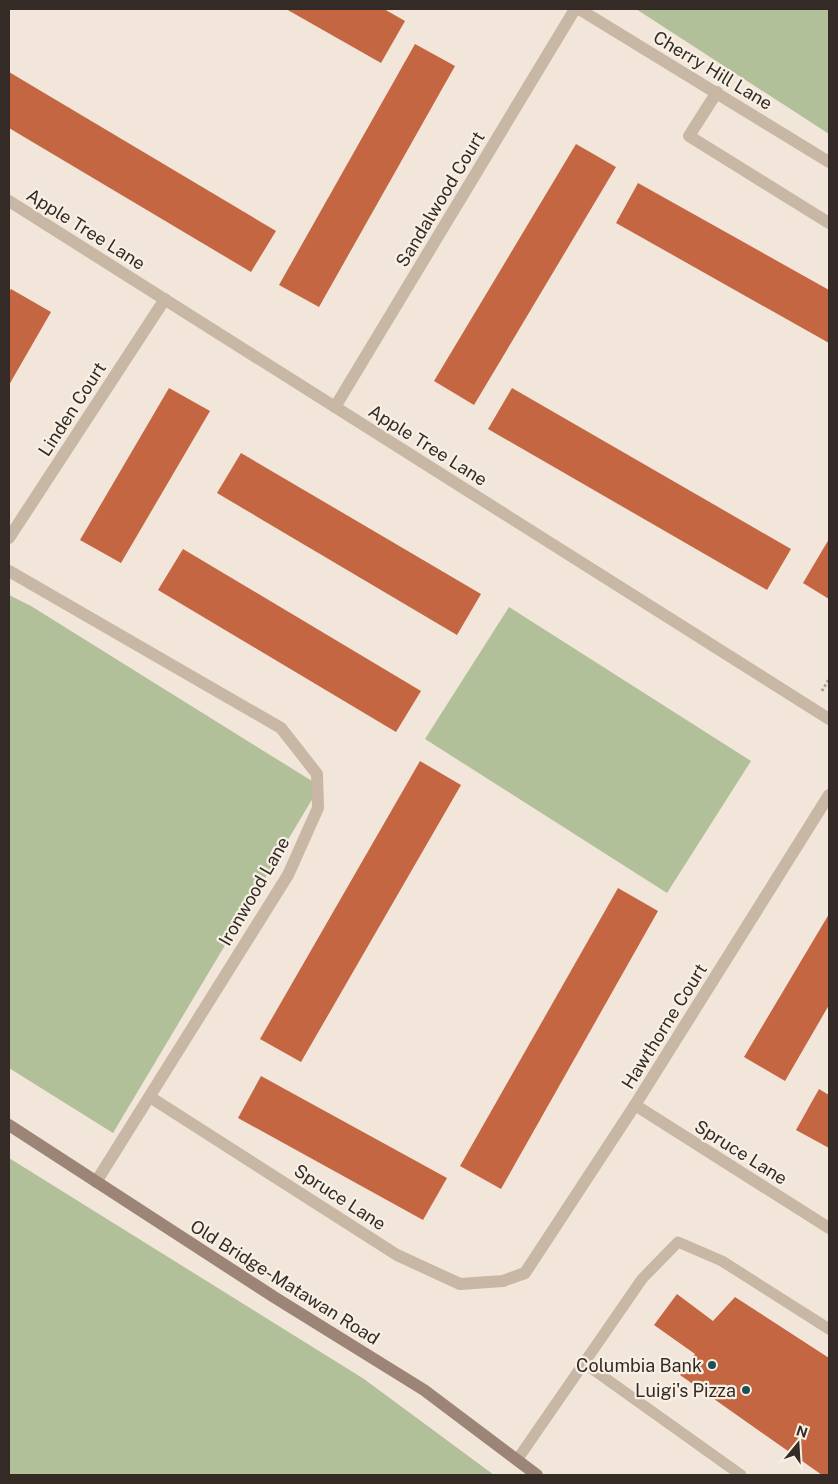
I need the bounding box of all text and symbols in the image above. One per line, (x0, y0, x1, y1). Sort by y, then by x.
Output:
street label: Cherry Hill Lane (650, 26, 776, 114)
street label: Sandalwood Court (391, 127, 489, 271)
street label: Apple Tree Lane (23, 184, 149, 274)
street label: Linden Court (34, 358, 110, 460)
street label: Apple Tree Lane (365, 400, 491, 490)
street label: Ironwood Lane (214, 833, 294, 949)
street label: Hawthorne Court (617, 959, 711, 1093)
street label: Spruce Lane (691, 1115, 791, 1189)
street label: Spruce Lane (290, 1160, 390, 1234)
street label: Old Bridge-Matawan Road (187, 1215, 383, 1349)
place label: Columbia Bank (576, 1355, 702, 1376)
marker: Columbia Bank (706, 1359, 718, 1371)
place label: Luigi's Pizza (635, 1380, 736, 1401)
marker: Luigi's Pizza (740, 1384, 752, 1396)
north arrow (773, 1419, 823, 1469)
text: N (794, 1422, 810, 1441)

